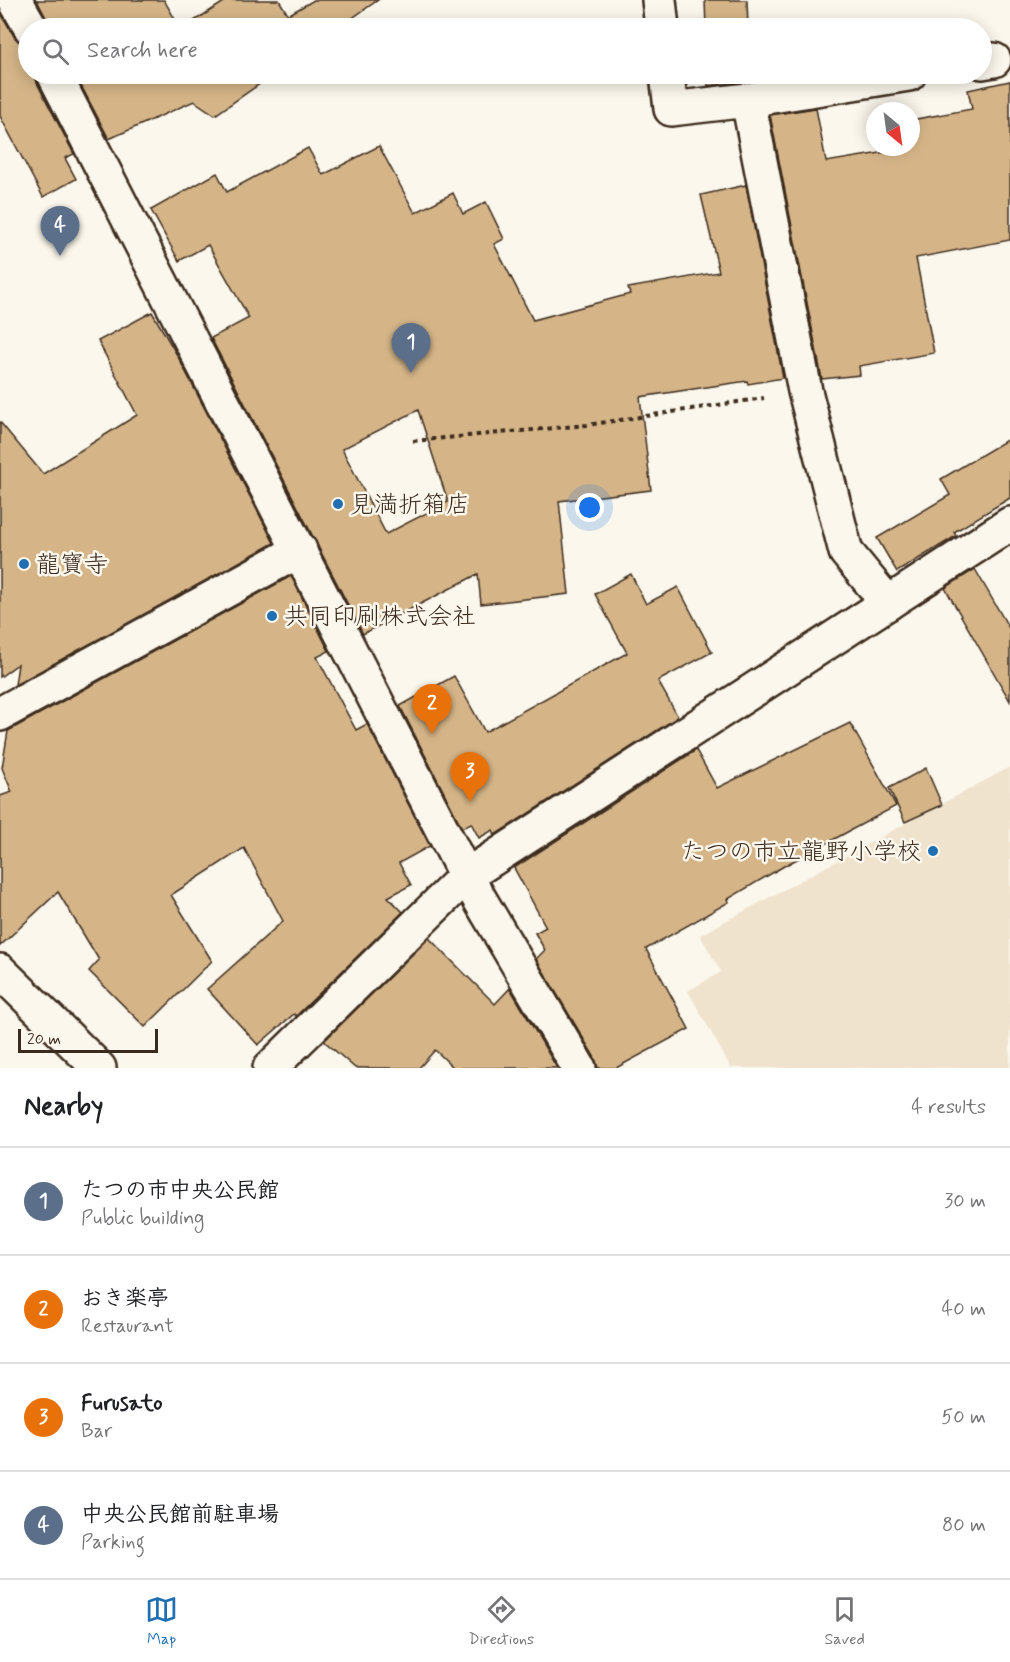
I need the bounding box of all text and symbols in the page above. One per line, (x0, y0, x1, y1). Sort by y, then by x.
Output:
search box (18, 18, 992, 84)
icon: search (39, 35, 72, 68)
text: Search here (87, 37, 198, 65)
north arrow (866, 102, 920, 156)
pin: 4 (40, 206, 80, 256)
pin: 1 (392, 324, 430, 373)
place label: 見満折箱店 (350, 490, 470, 521)
your location (575, 493, 604, 522)
marker: 見満折箱店 (331, 497, 345, 511)
place label: 龍寶寺 (36, 550, 108, 581)
marker: 龍寶寺 (17, 557, 31, 571)
place label: 共同印刷株式会社 (284, 602, 476, 633)
marker: 共同印刷株式会社 (265, 609, 279, 623)
pin: 2 (412, 684, 452, 734)
pin: 3 (450, 752, 490, 802)
place label: たつの市立龍野小学校 (681, 837, 921, 868)
marker: たつの市立龍野小学校 (926, 844, 940, 858)
scale bar (18, 1026, 158, 1054)
text: 20 m (27, 1029, 61, 1050)
text: Nearby (24, 1090, 103, 1124)
text: 4 results (911, 1094, 986, 1121)
text: たつの市中央公民館 (81, 1177, 279, 1205)
text: 1 (39, 1188, 48, 1215)
text: 30 m (944, 1188, 986, 1215)
text: Public building (81, 1205, 204, 1232)
text: おき楽亭 (81, 1285, 169, 1313)
text: 2 (39, 1296, 48, 1323)
text: 40 m (942, 1296, 986, 1323)
text: Restaurant (81, 1313, 174, 1340)
text: Furusato (81, 1390, 163, 1418)
text: 3 (39, 1404, 48, 1431)
text: 50 m (941, 1404, 986, 1431)
text: Bar (81, 1418, 112, 1445)
text: 中央公民館前駐車場 (81, 1501, 279, 1529)
text: 4 (38, 1512, 49, 1539)
text: 80 m (942, 1512, 986, 1539)
text: Parking (81, 1529, 145, 1556)
tab: Map (145, 1593, 178, 1650)
tab: Directions (468, 1593, 534, 1650)
tab: Saved (824, 1593, 865, 1650)

